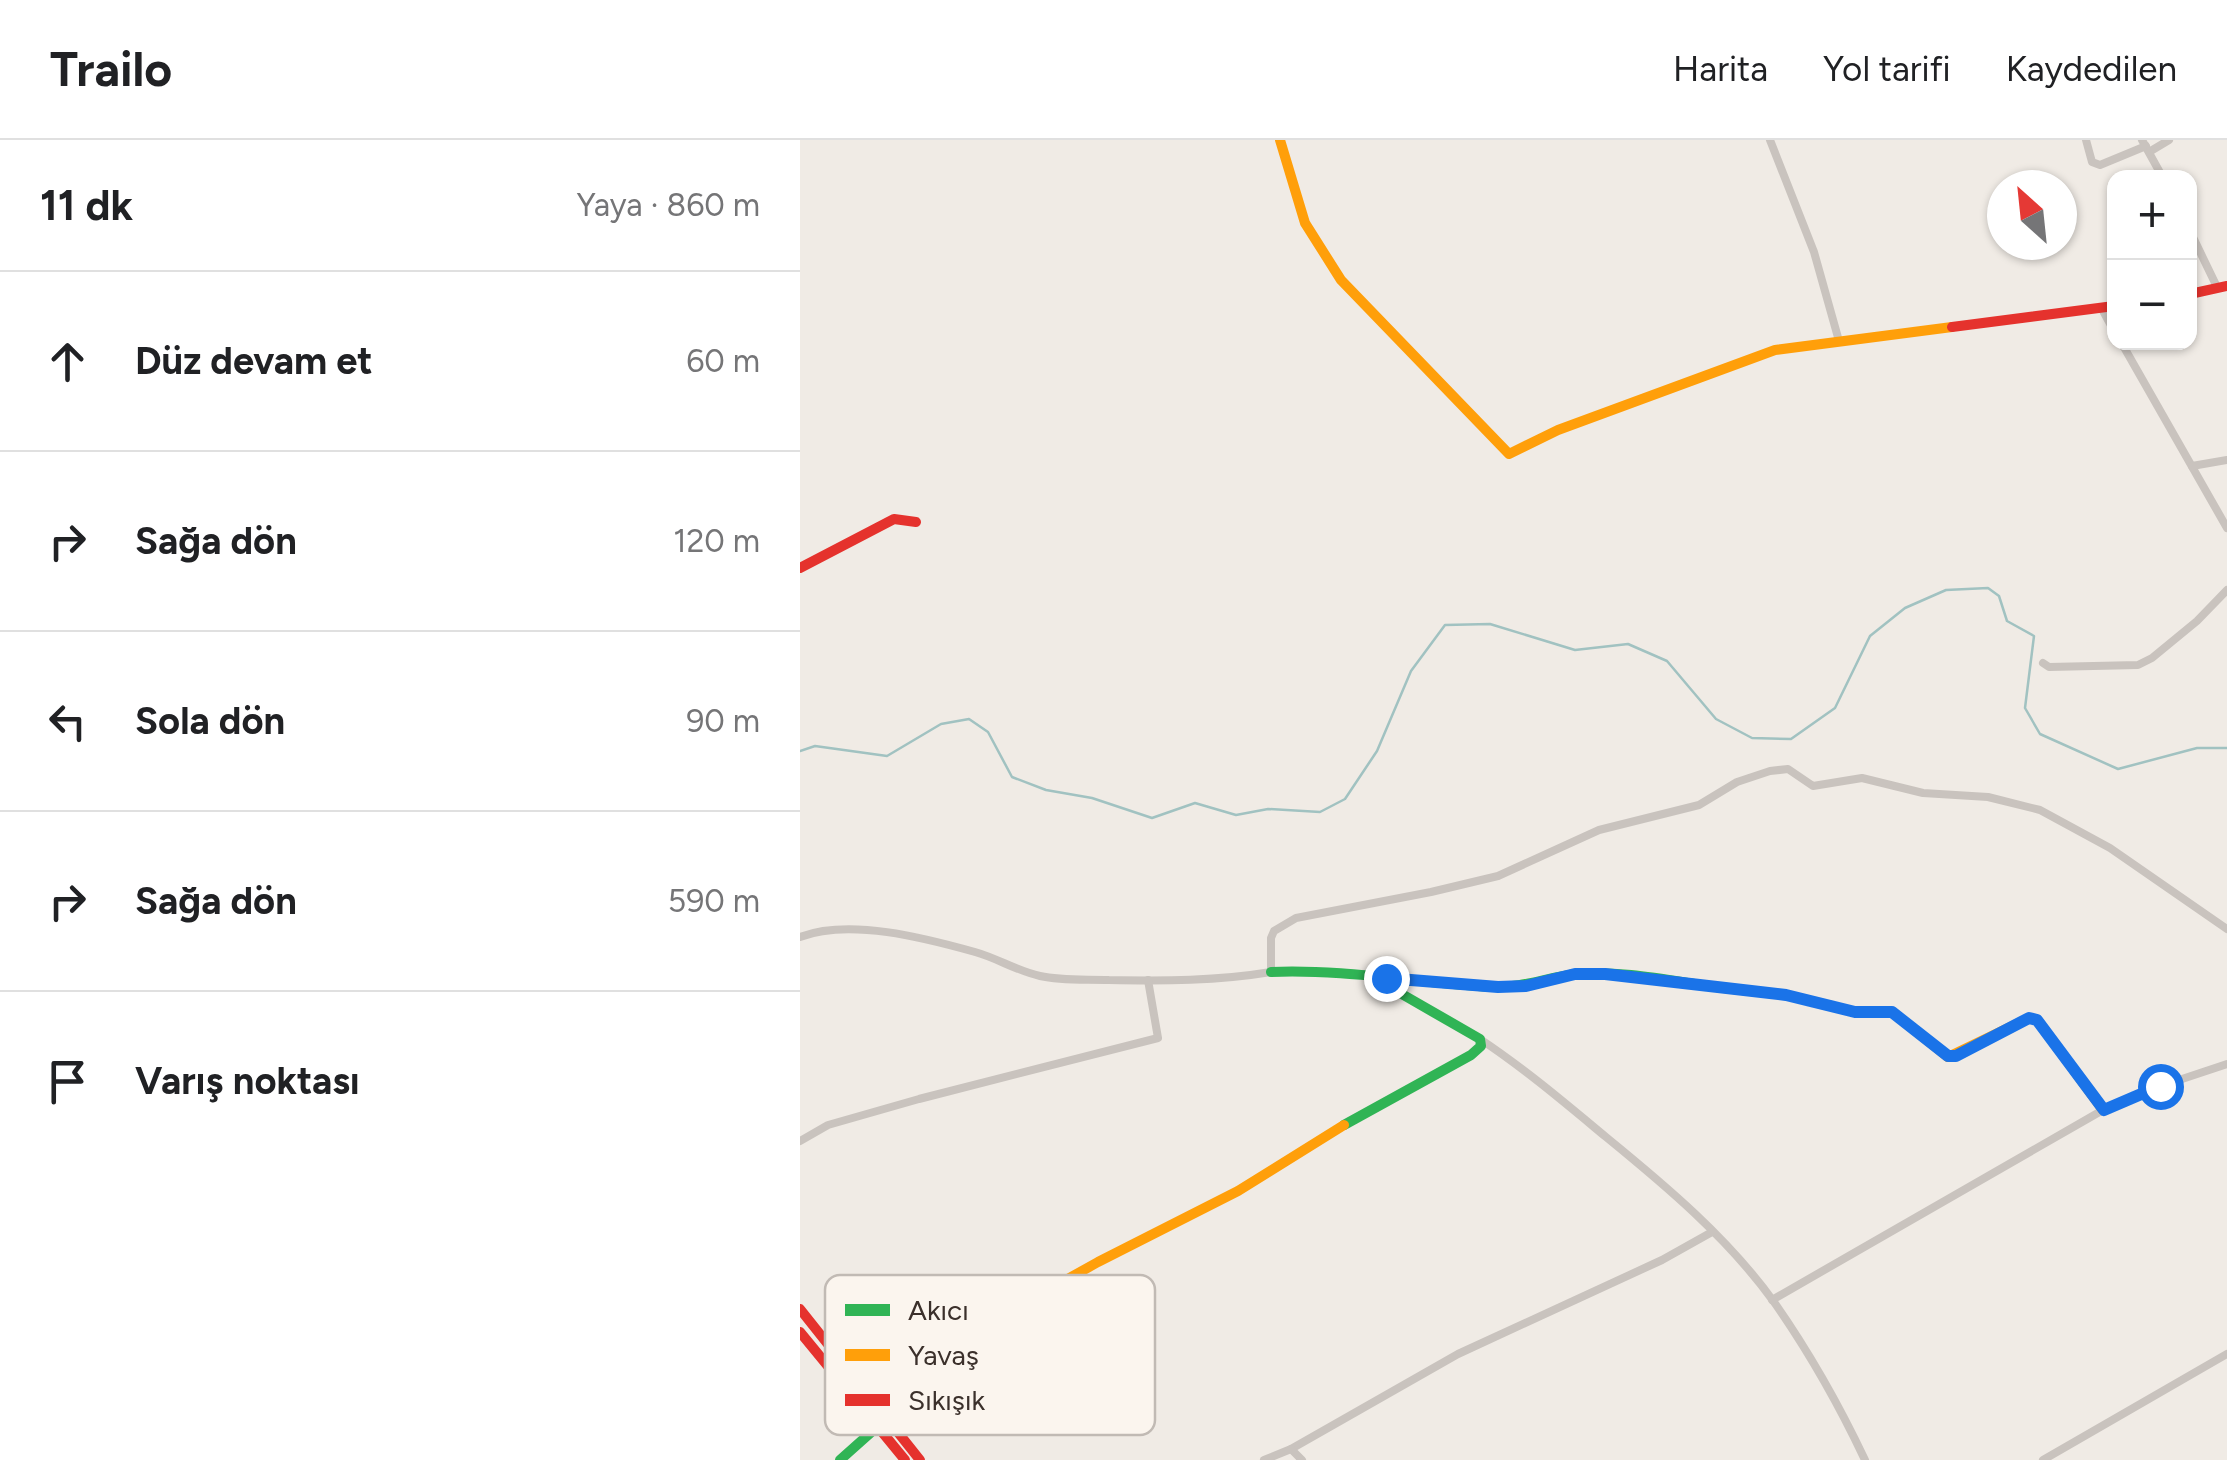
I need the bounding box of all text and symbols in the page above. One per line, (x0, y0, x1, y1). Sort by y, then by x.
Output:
text: Trailo (50, 40, 172, 98)
text: Harita (1673, 48, 1768, 90)
text: Yol tarifi (1823, 48, 1951, 90)
text: Kaydedilen (2006, 48, 2177, 90)
north arrow (1987, 170, 2077, 260)
map controls (2107, 170, 2197, 350)
button: + (2107, 170, 2197, 260)
text: 11 dk (40, 180, 133, 231)
text: Yaya · 860 m (576, 186, 760, 224)
button: − (2107, 260, 2197, 350)
icon: ahead (40, 334, 95, 389)
text: Düz devam et (135, 338, 372, 384)
text: 60 m (686, 342, 760, 380)
icon: right (40, 514, 95, 569)
text: Sağa dön (135, 518, 297, 564)
text: 120 m (673, 522, 760, 560)
icon: left (40, 694, 95, 749)
text: Sola dön (135, 698, 285, 744)
text: 90 m (686, 702, 760, 740)
icon: right (40, 874, 95, 929)
text: Sağa dön (135, 878, 297, 924)
text: 590 m (668, 882, 760, 920)
route end (1364, 956, 1410, 1002)
icon: arrive (40, 1054, 95, 1109)
text: Varış noktası (135, 1058, 360, 1104)
route start (2138, 1064, 2184, 1110)
legend (825, 1275, 1155, 1435)
text: Akıcı (908, 1293, 969, 1327)
text: Yavaş (908, 1338, 979, 1372)
text: Sıkışık (908, 1383, 985, 1417)

